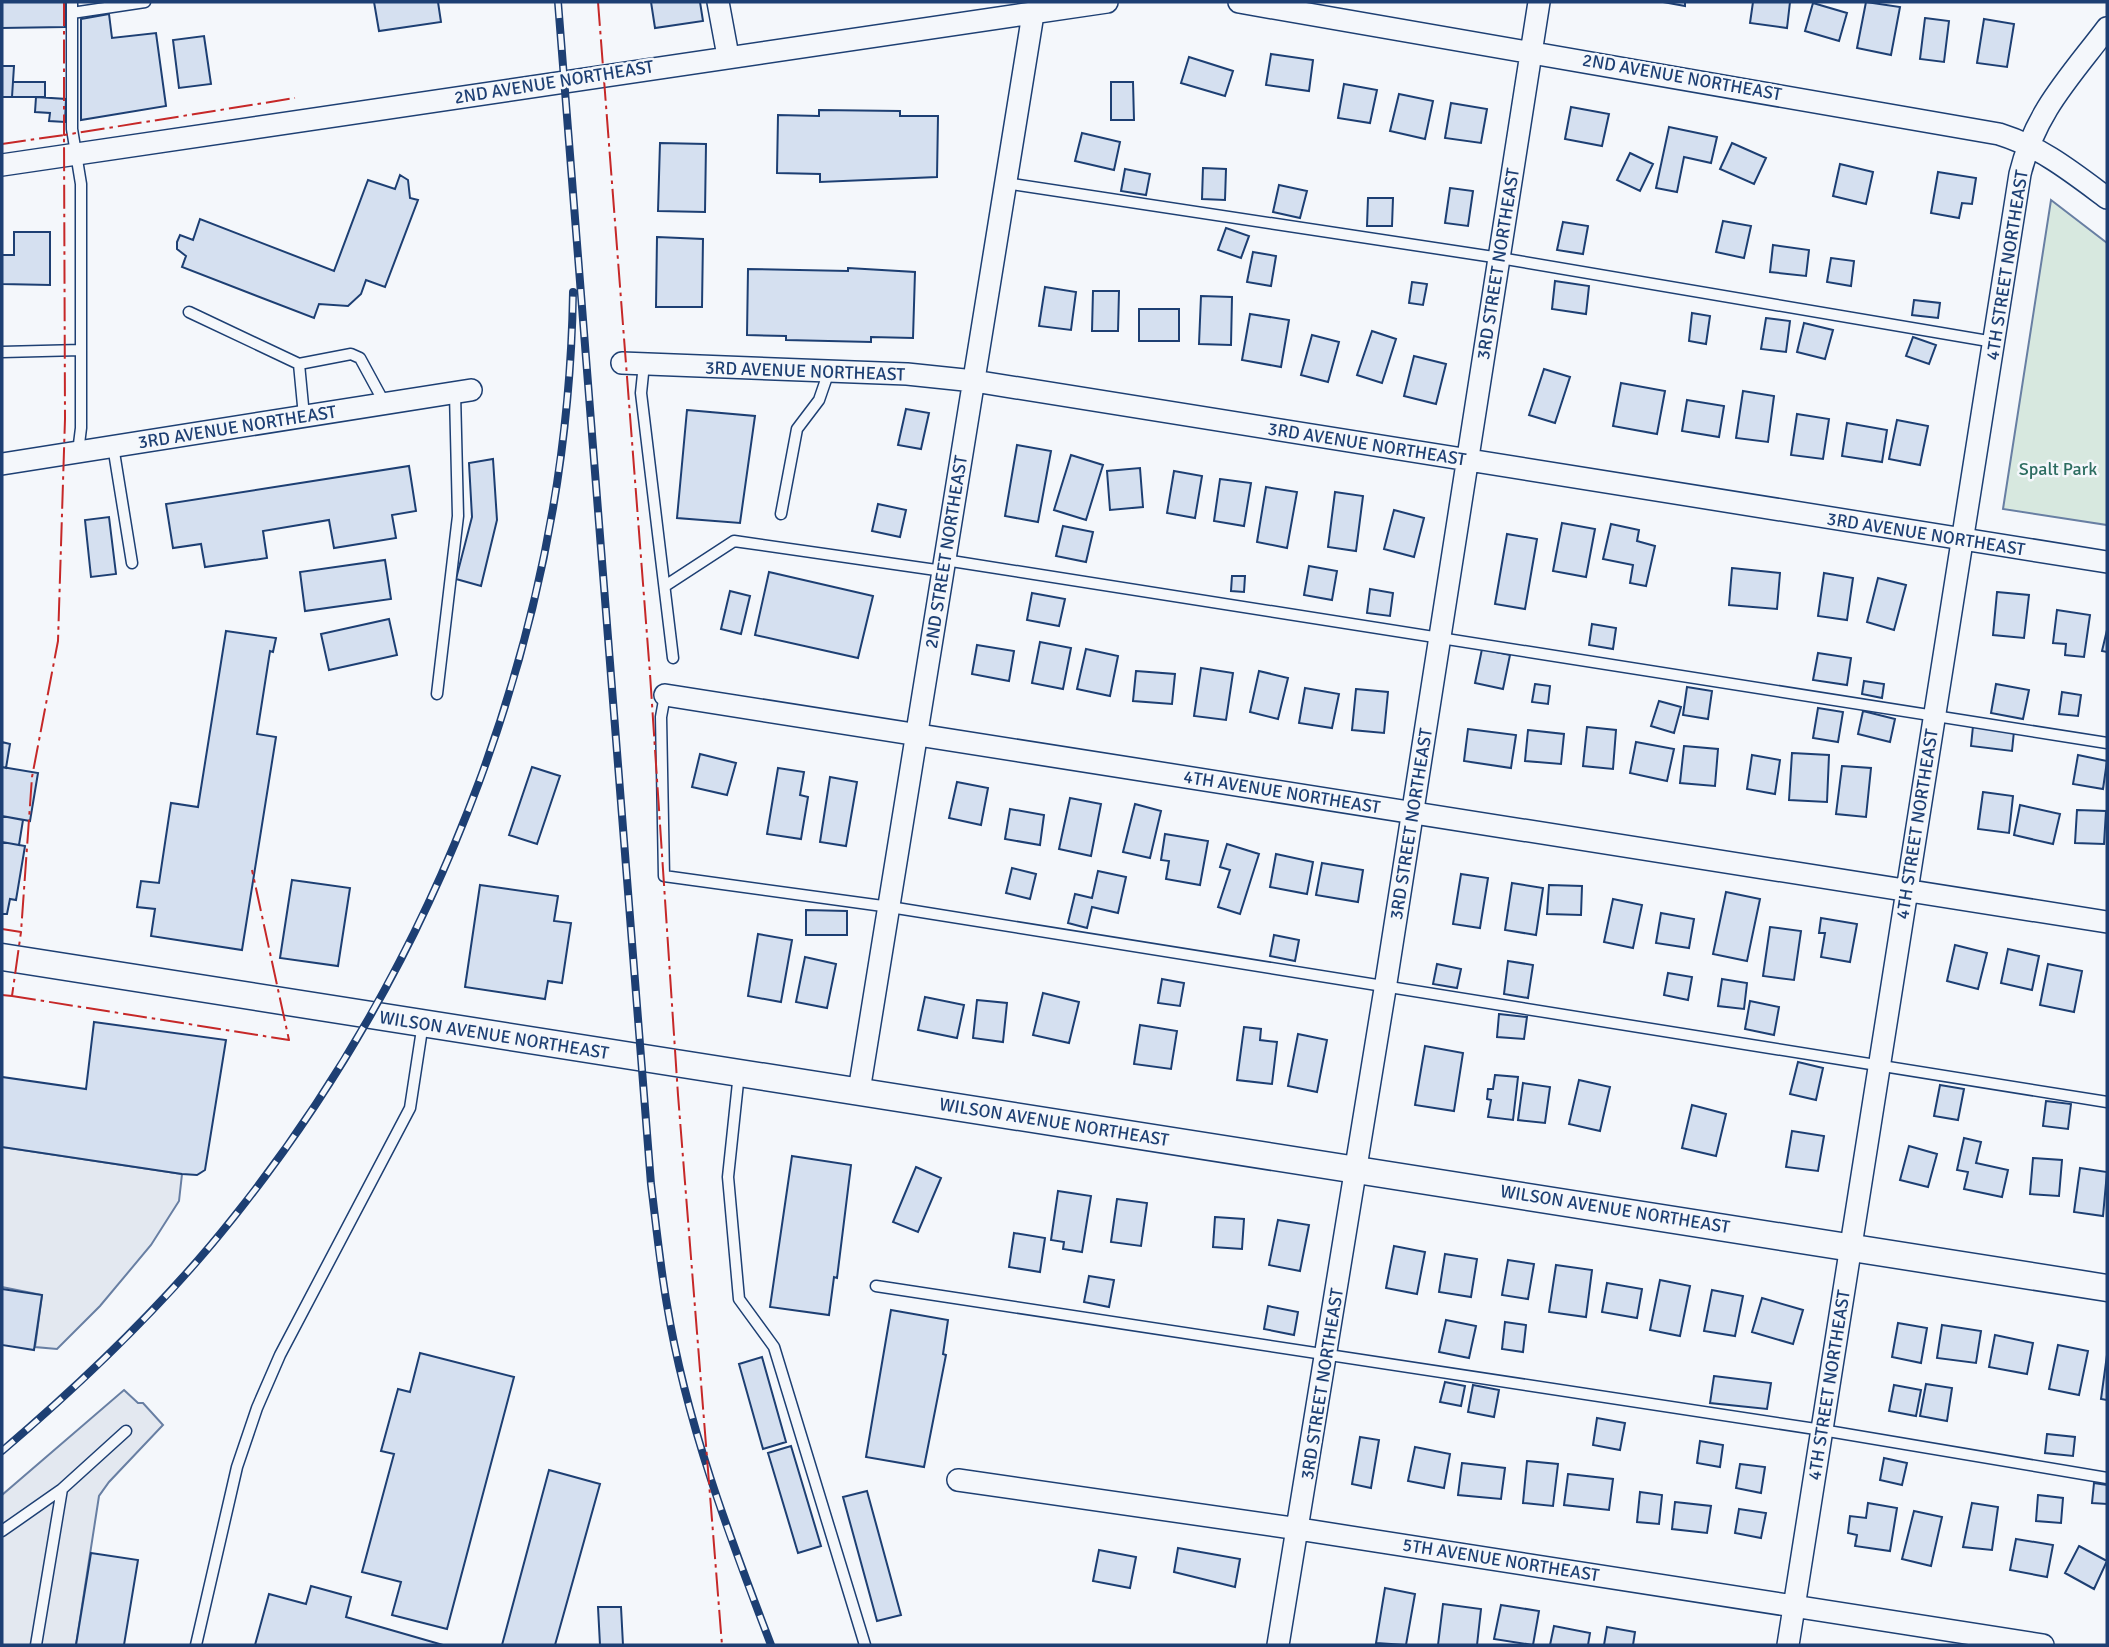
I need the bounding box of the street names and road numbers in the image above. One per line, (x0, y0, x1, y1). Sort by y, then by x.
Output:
street label: 2ND AVENUE NORTHEAST (1581, 49, 1783, 105)
street label: 2ND AVENUE NORTHEAST (453, 55, 656, 109)
street label: 3RD STREET NORTHEAST (1472, 166, 1524, 361)
street label: 4TH STREET NORTHEAST (1981, 168, 2033, 362)
street label: 3RD AVENUE NORTHEAST (704, 357, 906, 385)
street label: 3RD AVENUE NORTHEAST (136, 400, 338, 454)
street label: 3RD AVENUE NORTHEAST (1266, 417, 1468, 471)
street label: 2ND STREET NORTHEAST (920, 454, 972, 650)
street label: 3RD AVENUE NORTHEAST (1825, 507, 2027, 561)
street label: 3RD STREET NORTHEAST (1385, 726, 1437, 921)
street label: 4TH STREET NORTHEAST (1891, 727, 1943, 921)
street label: 4TH AVENUE NORTHEAST (1182, 766, 1382, 818)
street label: WILSON AVENUE NORTHEAST (378, 1006, 610, 1064)
street label: WILSON AVENUE NORTHEAST (938, 1093, 1170, 1151)
street label: WILSON AVENUE NORTHEAST (1499, 1180, 1731, 1238)
street label: 3RD STREET NORTHEAST (1296, 1286, 1348, 1481)
street label: 4TH STREET NORTHEAST (1803, 1288, 1855, 1482)
street label: 5TH AVENUE NORTHEAST (1401, 1534, 1601, 1586)

